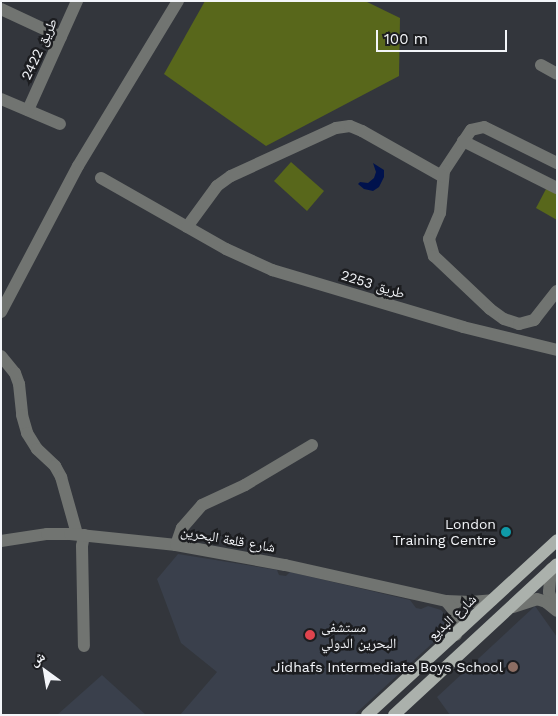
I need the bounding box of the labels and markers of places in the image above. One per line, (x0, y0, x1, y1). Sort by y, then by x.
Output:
place label: London Training Centre (392, 516, 496, 548)
marker: London Training Centre (500, 526, 512, 538)
place label: مستشفى البحرين الدولي (321, 619, 396, 652)
marker: مستشفى البحرين الدولي (303, 628, 317, 642)
place label: Jidhafs Intermediate Boys School (273, 659, 503, 675)
marker: Jidhafs Intermediate Boys School (507, 661, 519, 673)

